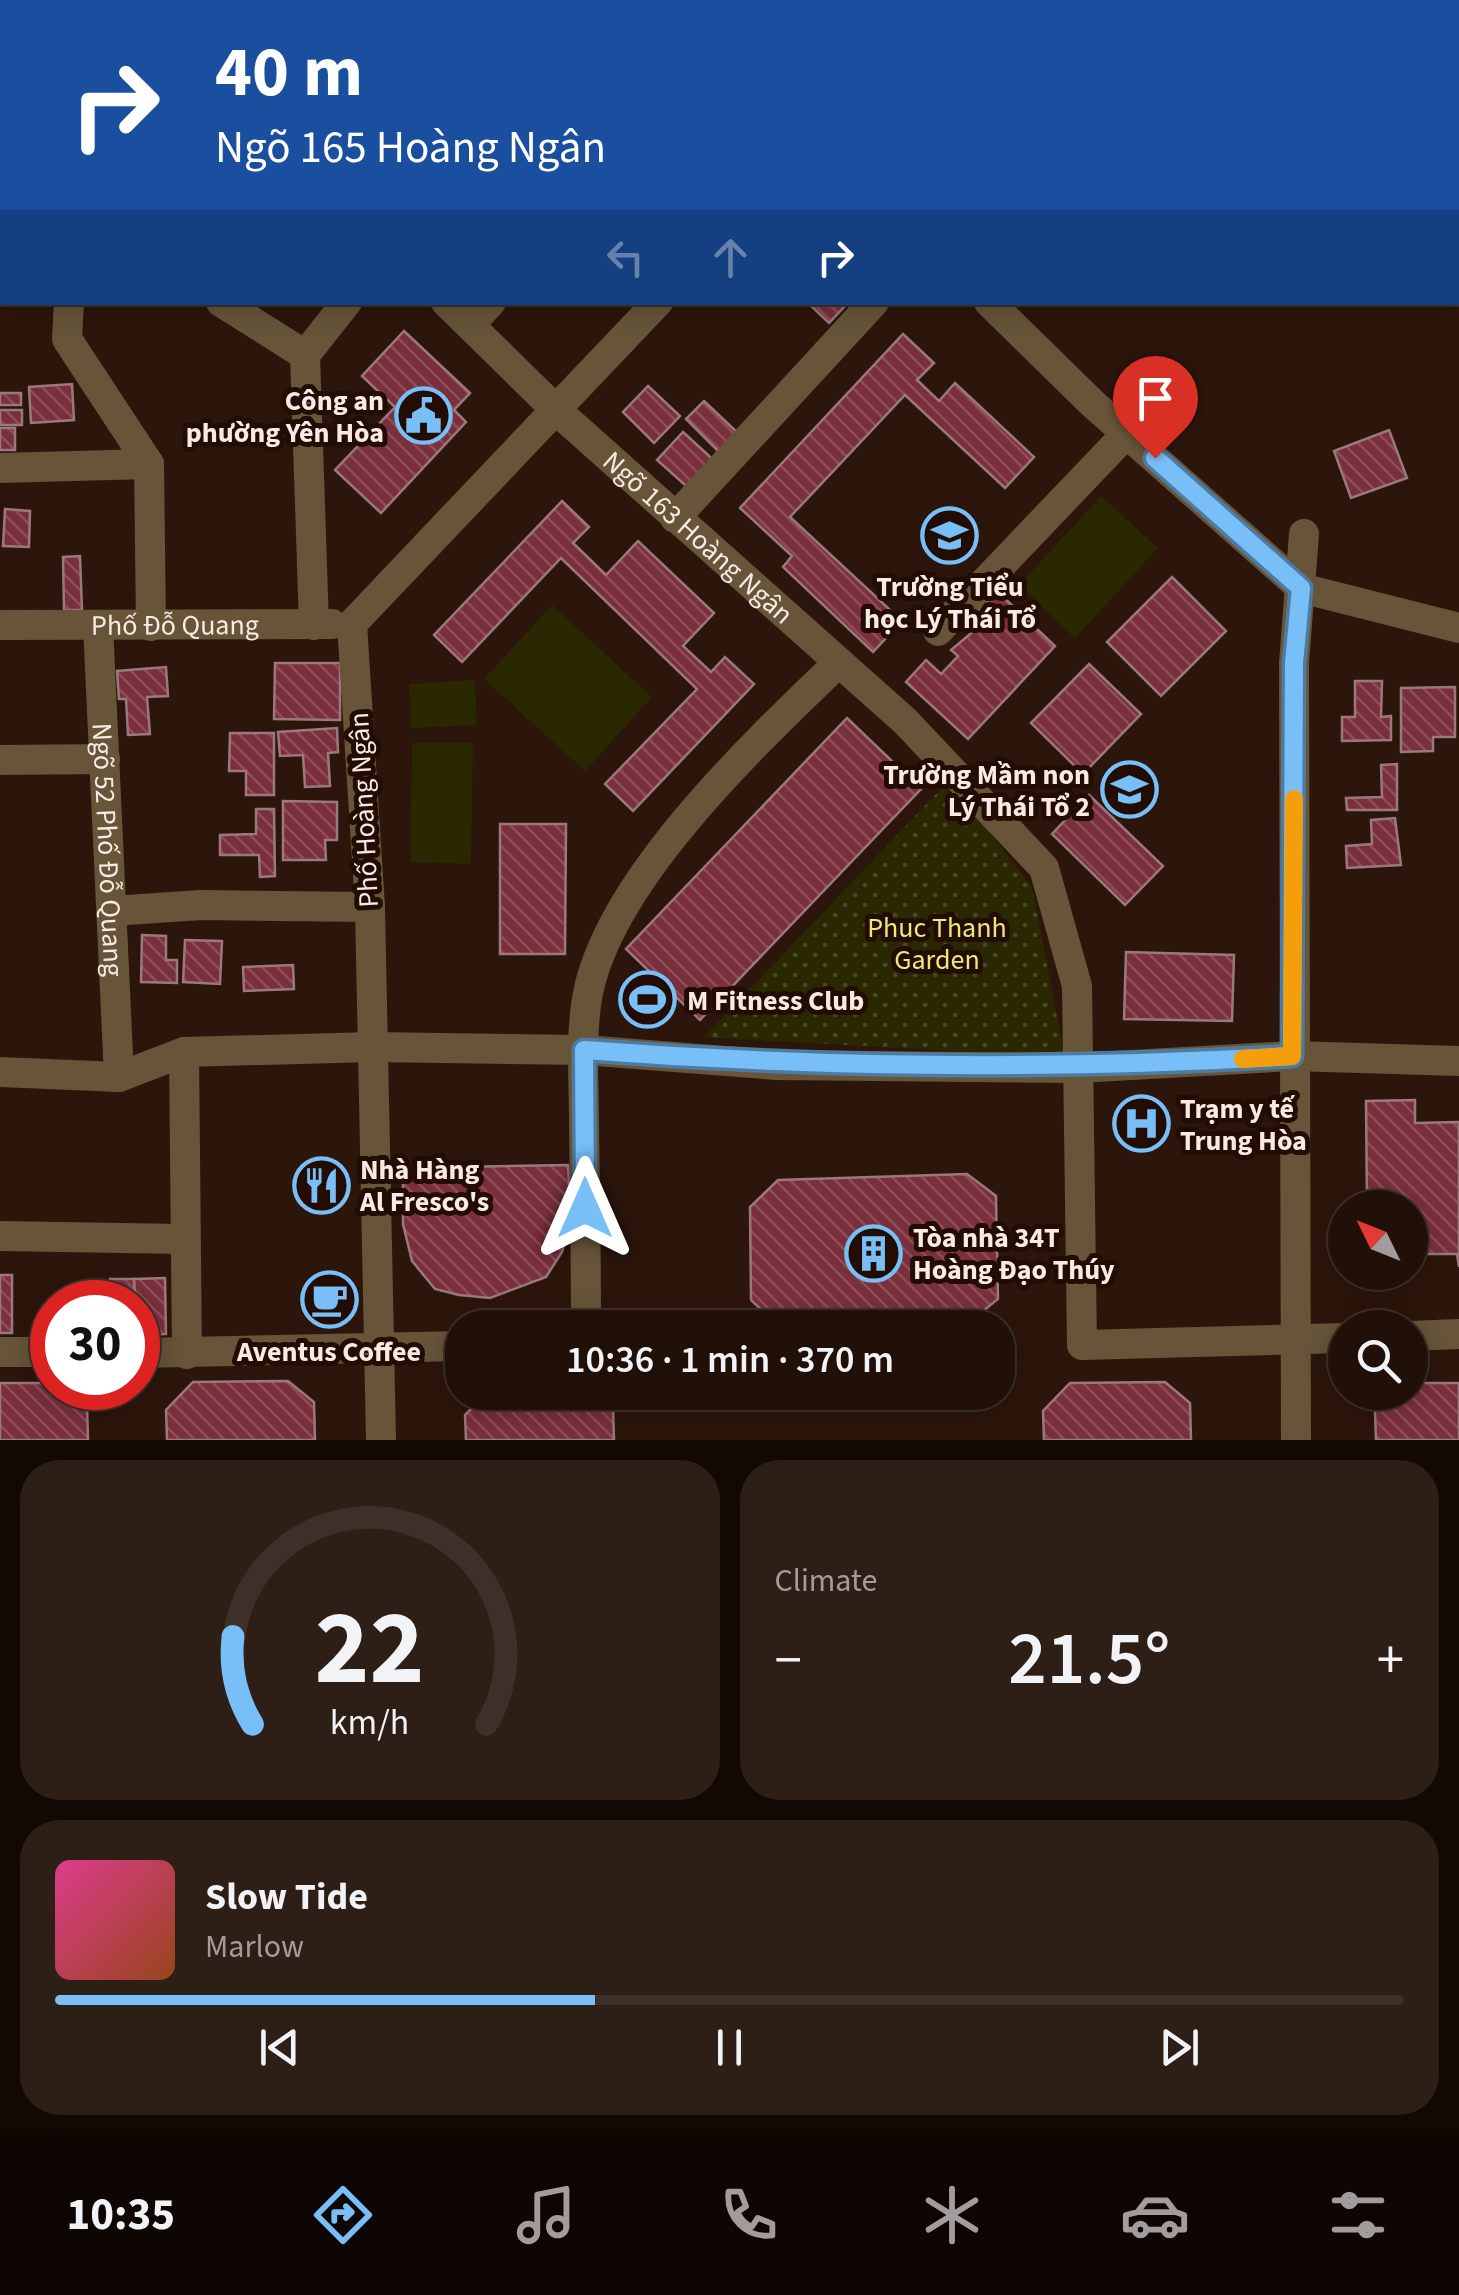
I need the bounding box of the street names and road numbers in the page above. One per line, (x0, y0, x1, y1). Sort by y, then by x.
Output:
street label: Ngõ 163 Hoàng Ngân (594, 442, 802, 634)
street label: Phố Đỗ Quang (91, 605, 259, 646)
street label: Phố Hoàng Ngân (339, 711, 389, 908)
street label: Ngõ 52 Phố Đỗ Quang (82, 722, 133, 978)

